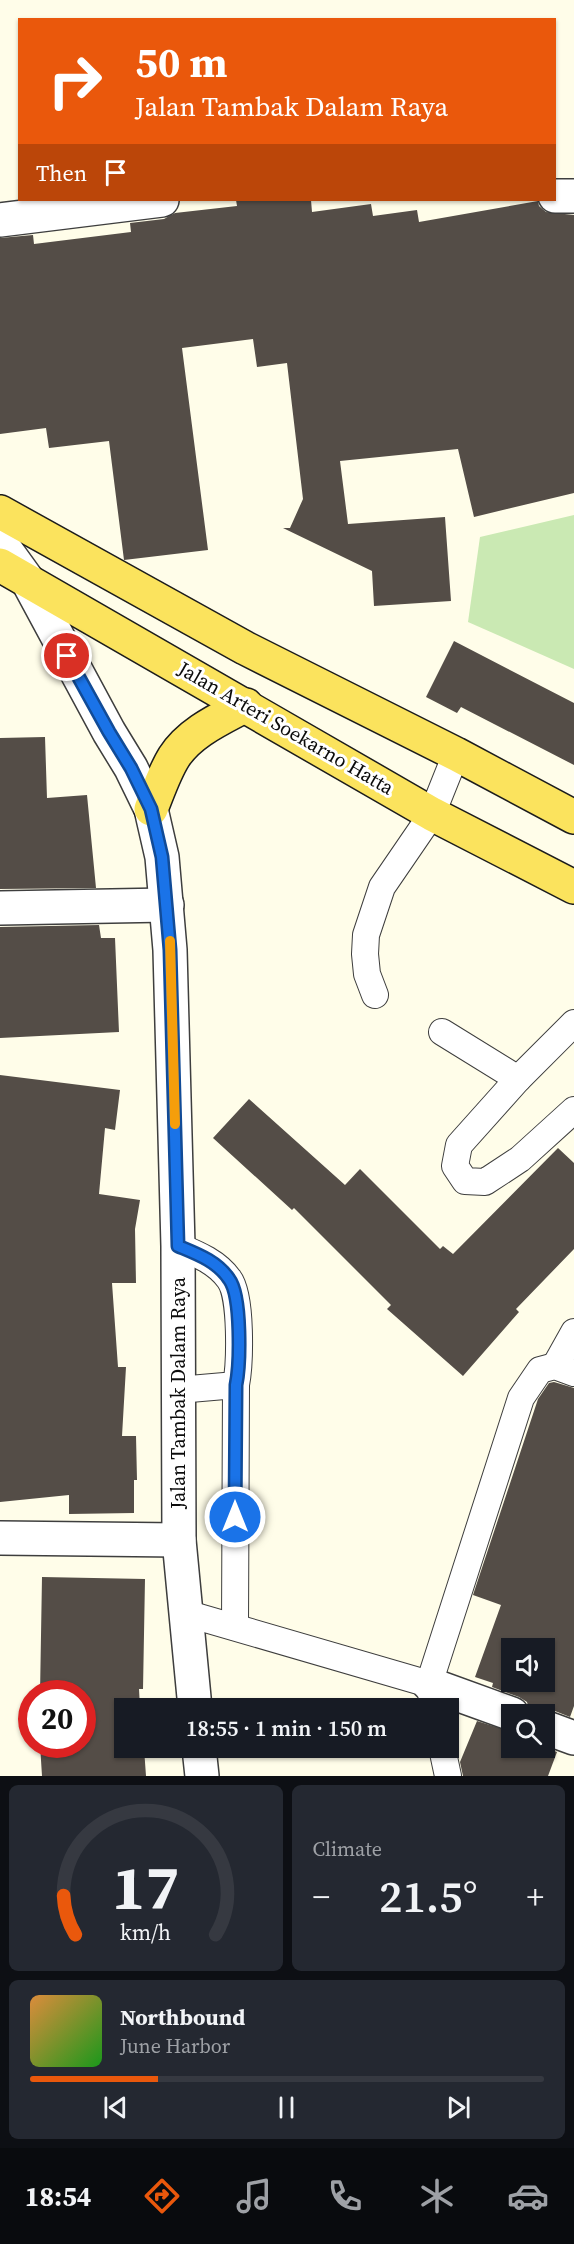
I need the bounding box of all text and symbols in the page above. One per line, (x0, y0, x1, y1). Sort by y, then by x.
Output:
text: 50 m (135, 33, 228, 91)
icon: right (36, 42, 114, 120)
text: Jalan Tambak Dalam Raya (135, 88, 448, 125)
icon: arrive (99, 156, 132, 189)
text: Then (36, 158, 87, 188)
pin (41, 630, 92, 681)
icon: arrive (50, 639, 83, 672)
street label: Jalan Arteri Soekarno Hatta (172, 654, 400, 802)
street label: Jalan Tambak Dalam Raya (164, 1276, 192, 1510)
position arrow (203, 1485, 267, 1549)
map controls (501, 1638, 555, 1758)
button: sound (501, 1638, 555, 1692)
speed limit sign: 20 (18, 1680, 96, 1758)
button: search (501, 1704, 555, 1758)
text: 18:55 · 1 min · 150 m (186, 1713, 387, 1743)
text: Climate (313, 1835, 382, 1863)
text: 17 (112, 1844, 180, 1930)
text: 21.5° (379, 1865, 477, 1927)
text: − (313, 1874, 330, 1919)
text: + (527, 1874, 544, 1919)
text: km/h (120, 1918, 171, 1947)
text: Northbound (120, 2002, 245, 2032)
text: June Harbor (120, 2032, 230, 2060)
icon: previous (99, 2091, 132, 2124)
icon: pause (270, 2091, 303, 2124)
icon: next (442, 2091, 475, 2124)
icon: directions (141, 2175, 183, 2217)
icon: music (233, 2175, 275, 2217)
icon: phone (324, 2175, 366, 2217)
icon: climate (416, 2175, 458, 2217)
icon: car (507, 2175, 549, 2217)
text: 18:54 (25, 2178, 91, 2215)

